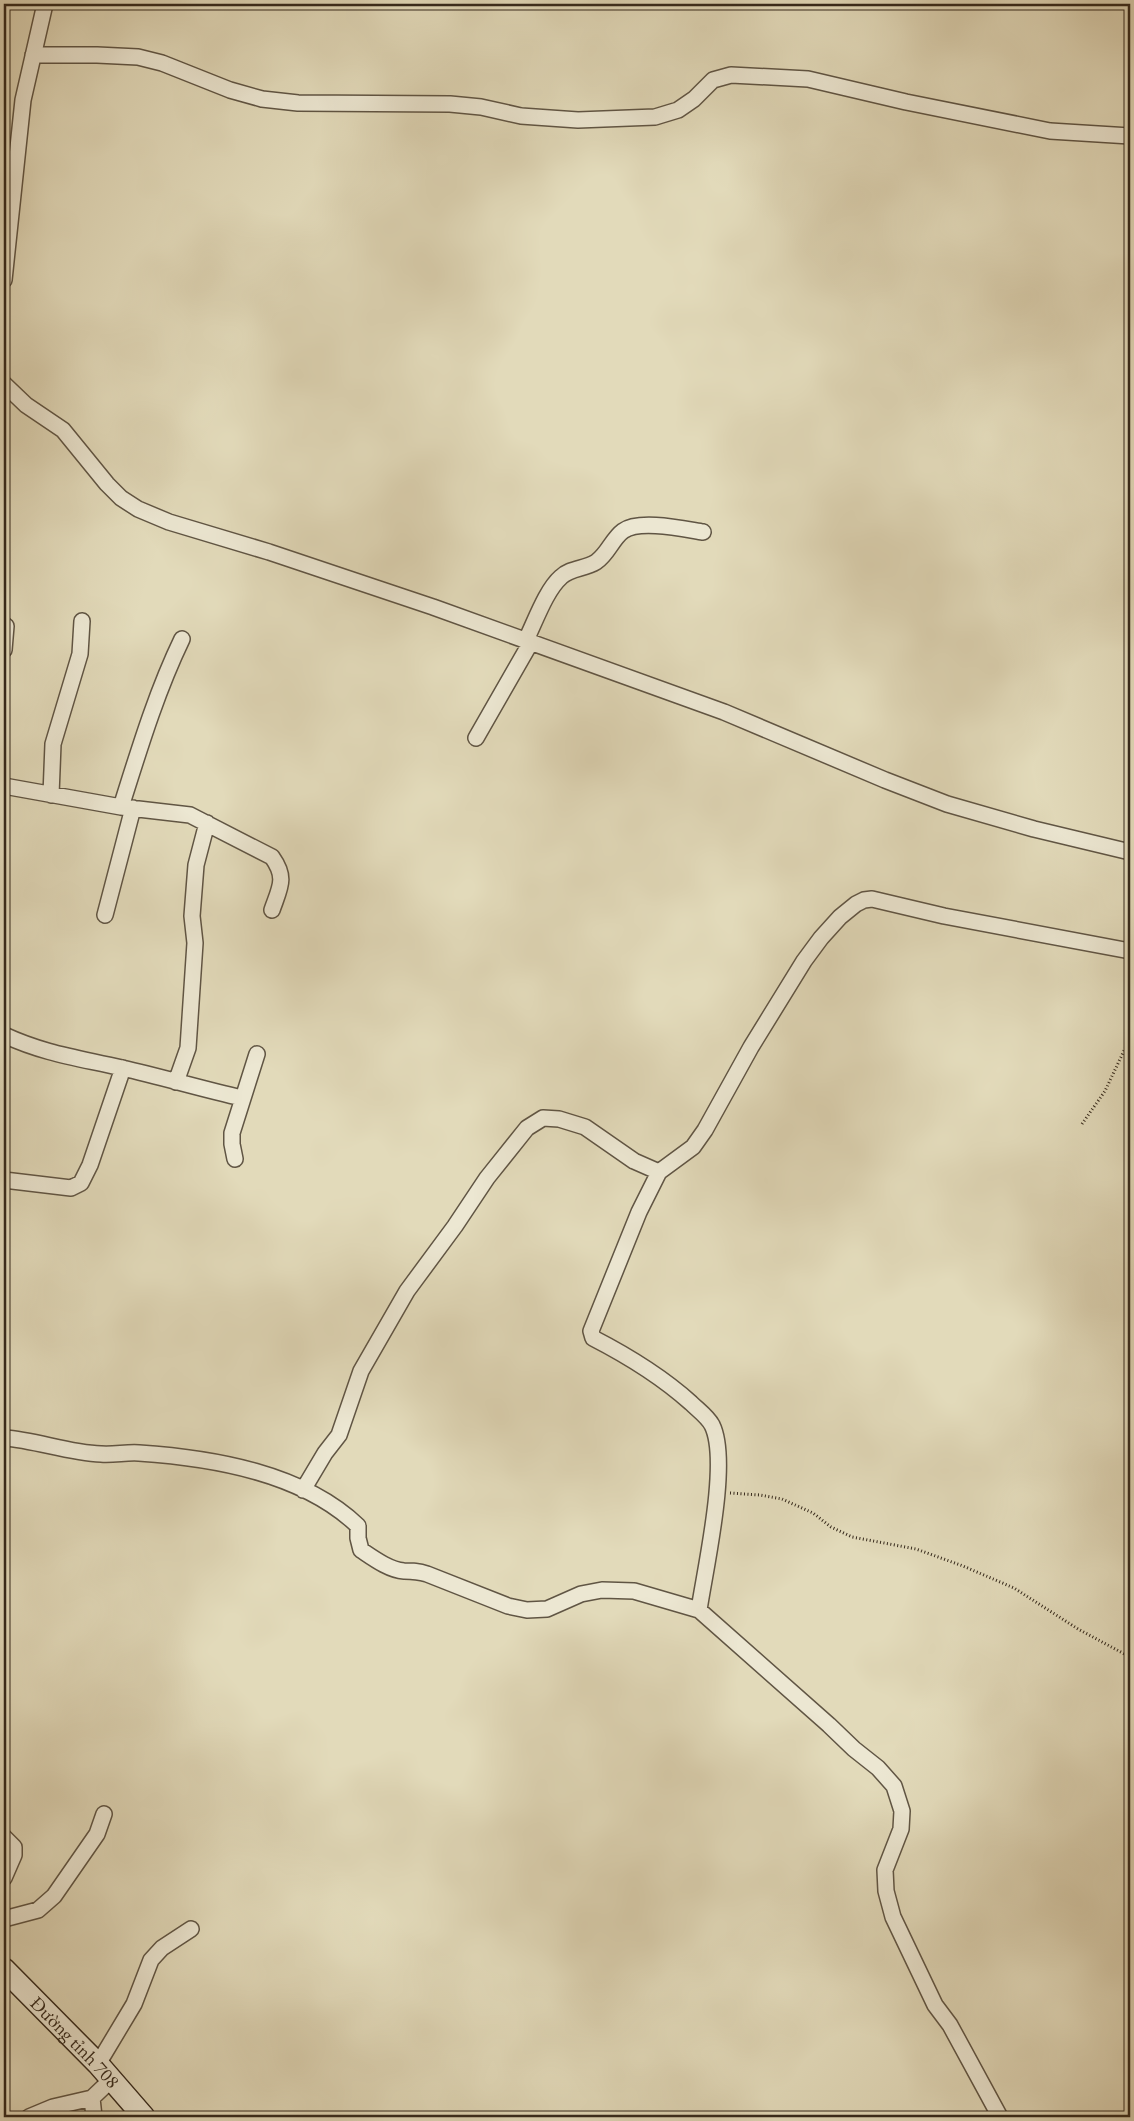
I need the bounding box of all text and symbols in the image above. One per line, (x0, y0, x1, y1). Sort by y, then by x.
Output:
street label: Đường tỉnh 708 (25, 1991, 126, 2093)

